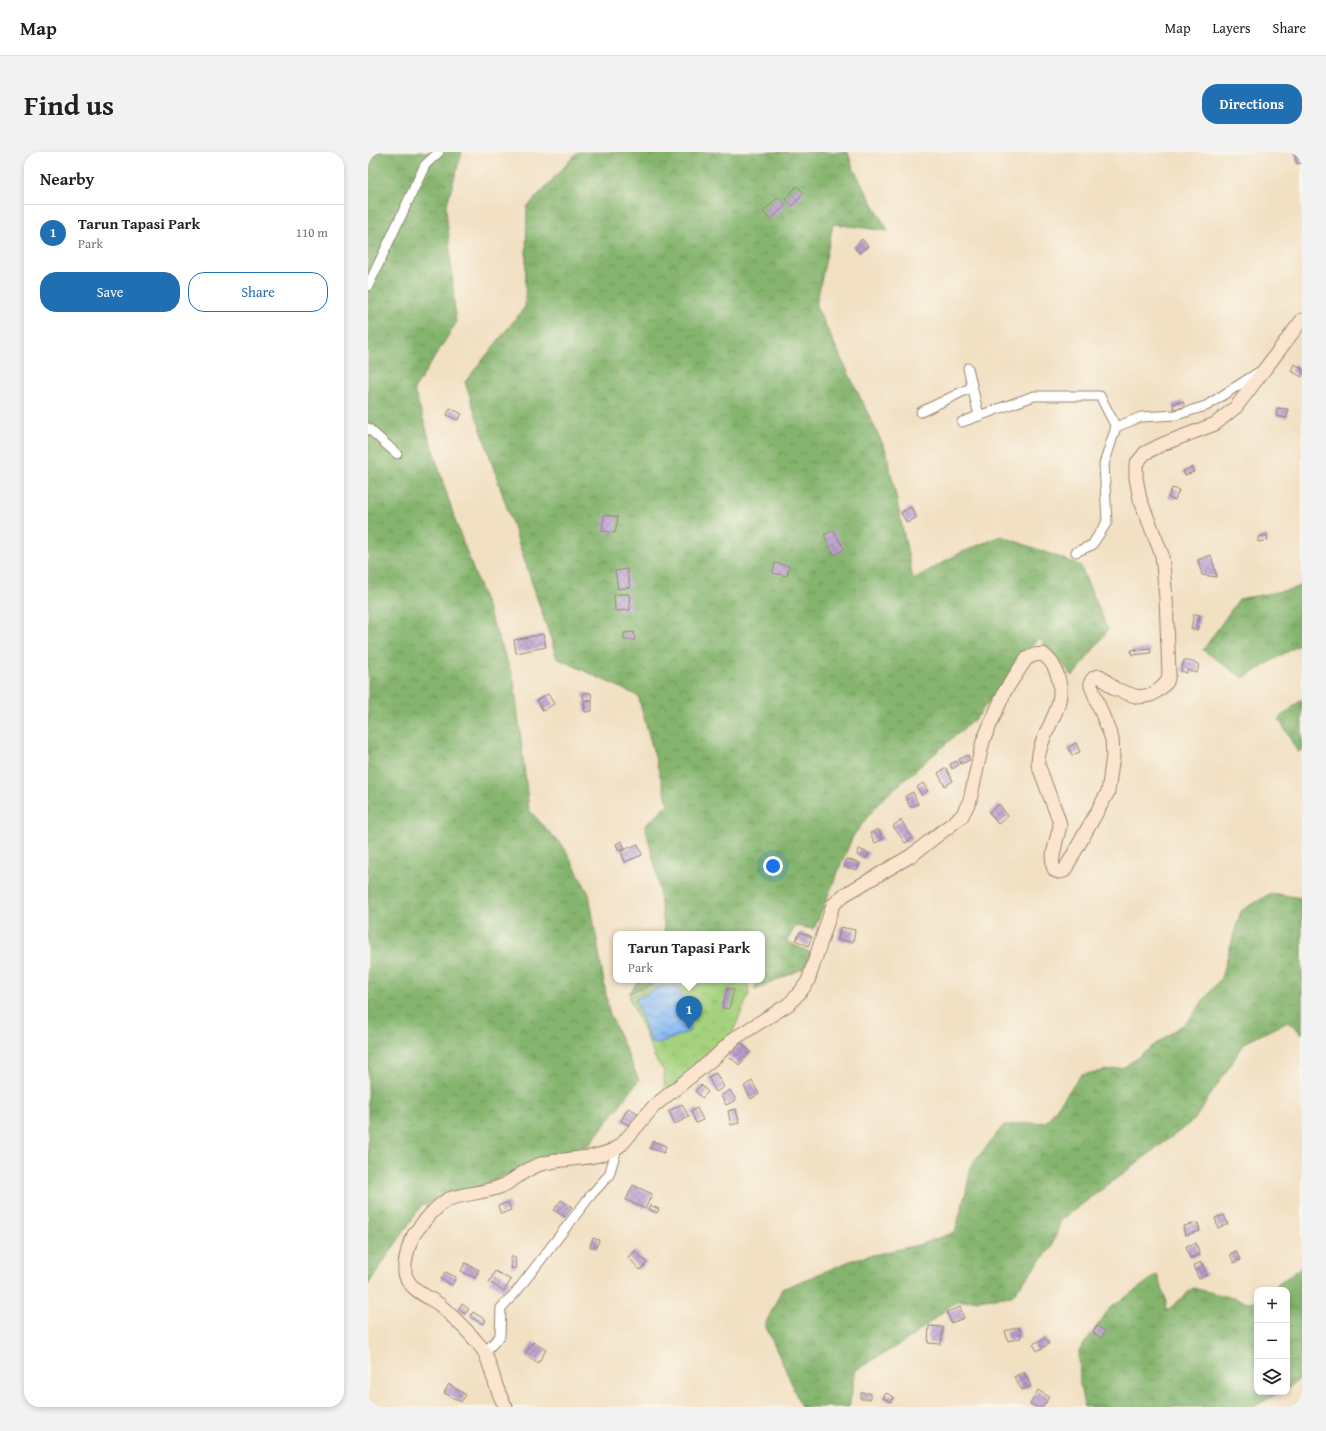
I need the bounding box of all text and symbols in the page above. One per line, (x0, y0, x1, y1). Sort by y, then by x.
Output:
text: Map (20, 14, 57, 42)
text: Map (1165, 18, 1191, 38)
text: Layers (1213, 18, 1251, 38)
text: Share (1273, 18, 1306, 38)
text: Find us (24, 84, 114, 125)
button: Directions (1202, 84, 1302, 124)
text: Nearby (40, 166, 94, 191)
text: Tarun Tapasi Park (78, 213, 200, 234)
text: 1 (50, 223, 56, 242)
text: 110 m (296, 223, 328, 242)
text: Park (78, 234, 103, 253)
button: Save (40, 272, 180, 312)
button: Share (188, 272, 328, 312)
your location (763, 856, 783, 876)
popup (613, 931, 765, 983)
text: Tarun Tapasi Park (628, 937, 750, 958)
text: Park (628, 958, 653, 977)
pin: 1 (676, 996, 702, 1029)
map controls (1254, 1287, 1290, 1395)
button: + (1254, 1287, 1290, 1323)
button: − (1254, 1323, 1290, 1359)
button: layers (1254, 1359, 1290, 1395)

